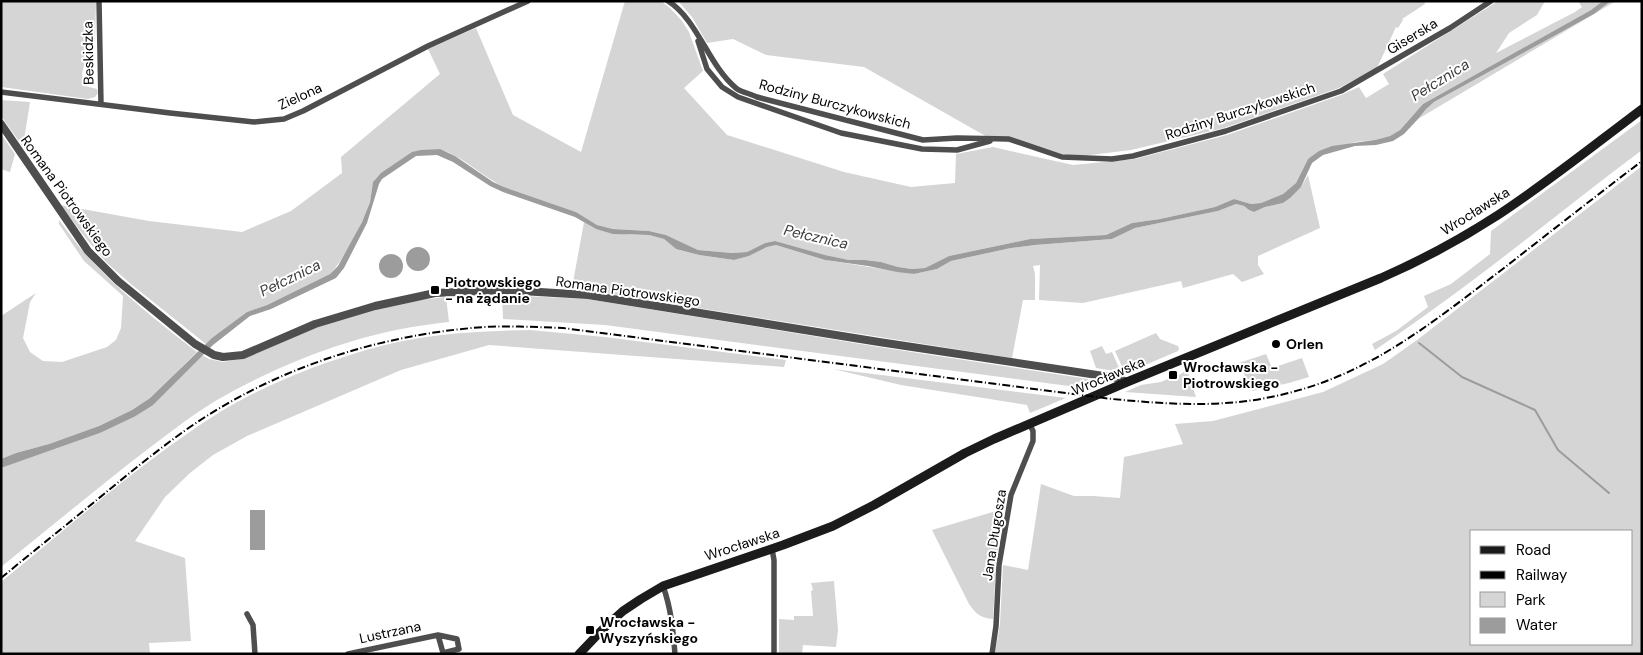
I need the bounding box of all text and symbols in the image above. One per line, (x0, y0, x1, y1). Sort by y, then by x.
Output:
street label: Giserska (1383, 14, 1441, 58)
street label: Beskidzka (78, 21, 98, 85)
water label: Pełcznica (1407, 54, 1473, 106)
street label: Rodziny Burczykowskich (757, 75, 913, 133)
street label: Zielona (275, 78, 325, 114)
street label: Rodziny Burczykowskich (1163, 78, 1317, 144)
street label: Romana Piotrowskiego (17, 132, 117, 260)
street label: Wrocławska (1437, 183, 1513, 239)
water label: Pełcznica (782, 220, 850, 254)
water label: Pełcznica (256, 255, 324, 301)
street label: Romana Piotrowskiego (555, 272, 701, 310)
place label: Piotrowskiego - na żądanie (445, 273, 541, 307)
marker: Piotrowskiego - na żądanie (429, 284, 441, 296)
place label: Orlen (1286, 335, 1324, 353)
marker: Orlen (1270, 338, 1282, 350)
street label: Wrocławska (1069, 353, 1147, 399)
place label: Wrocławska - Piotrowskiego (1183, 358, 1279, 392)
marker: Wrocławska - Piotrowskiego (1167, 369, 1179, 381)
street label: Jana Długosza (978, 488, 1010, 582)
street label: Wrocławska (702, 523, 782, 565)
legend (1470, 530, 1633, 645)
text: Road (1516, 540, 1551, 560)
text: Railway (1516, 565, 1568, 585)
text: Park (1516, 590, 1546, 610)
place label: Wrocławska - Wyszyńskiego (600, 613, 698, 647)
text: Water (1516, 615, 1558, 635)
street label: Lustrzana (358, 617, 422, 647)
marker: Wrocławska - Wyszyńskiego (584, 624, 596, 636)

